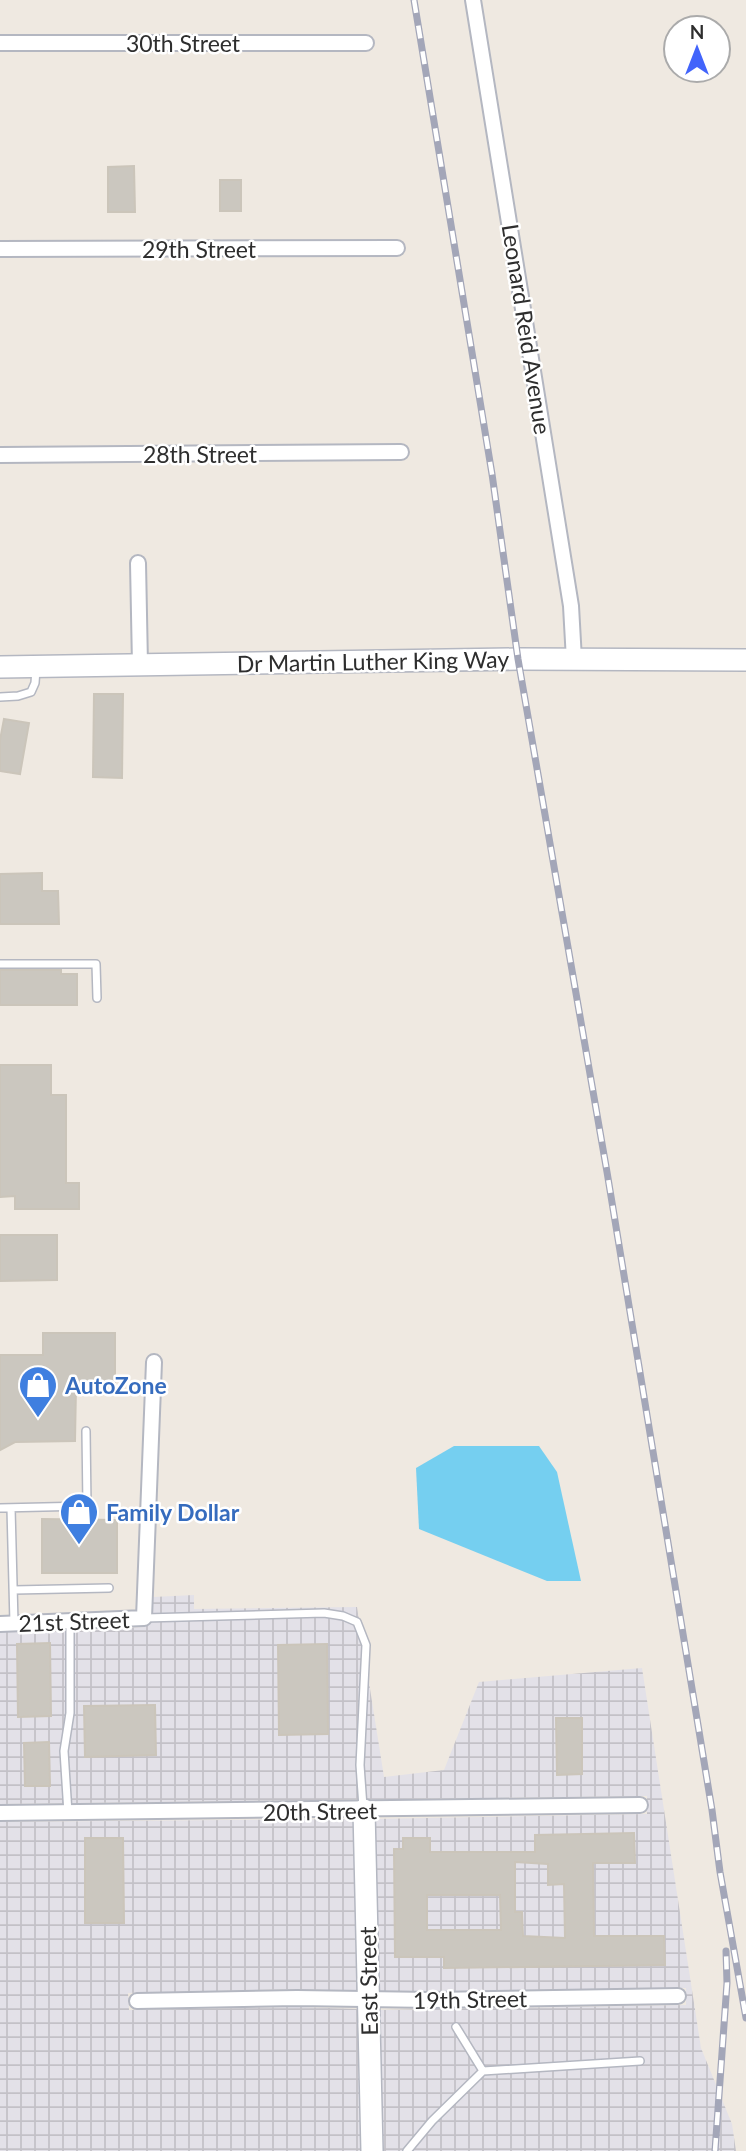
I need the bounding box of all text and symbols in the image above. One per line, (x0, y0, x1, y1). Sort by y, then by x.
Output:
north arrow (662, 14, 732, 84)
text: N (690, 20, 704, 43)
street label: 30th Street (126, 29, 241, 57)
street label: Leonard Reid Avenue (497, 222, 557, 436)
street label: 29th Street (142, 235, 257, 263)
street label: 28th Street (143, 440, 258, 468)
street label: Dr Martin Luther King Way (237, 645, 510, 677)
shop icon: AutoZone (17, 1364, 59, 1419)
place label: AutoZone (64, 1371, 167, 1399)
shop icon: Family Dollar (58, 1491, 100, 1546)
place label: Family Dollar (106, 1498, 240, 1526)
street label: 21st Street (18, 1605, 131, 1637)
street label: 20th Street (263, 1796, 378, 1826)
street label: East Street (353, 1925, 383, 2036)
street label: 19th Street (413, 1984, 528, 2014)

